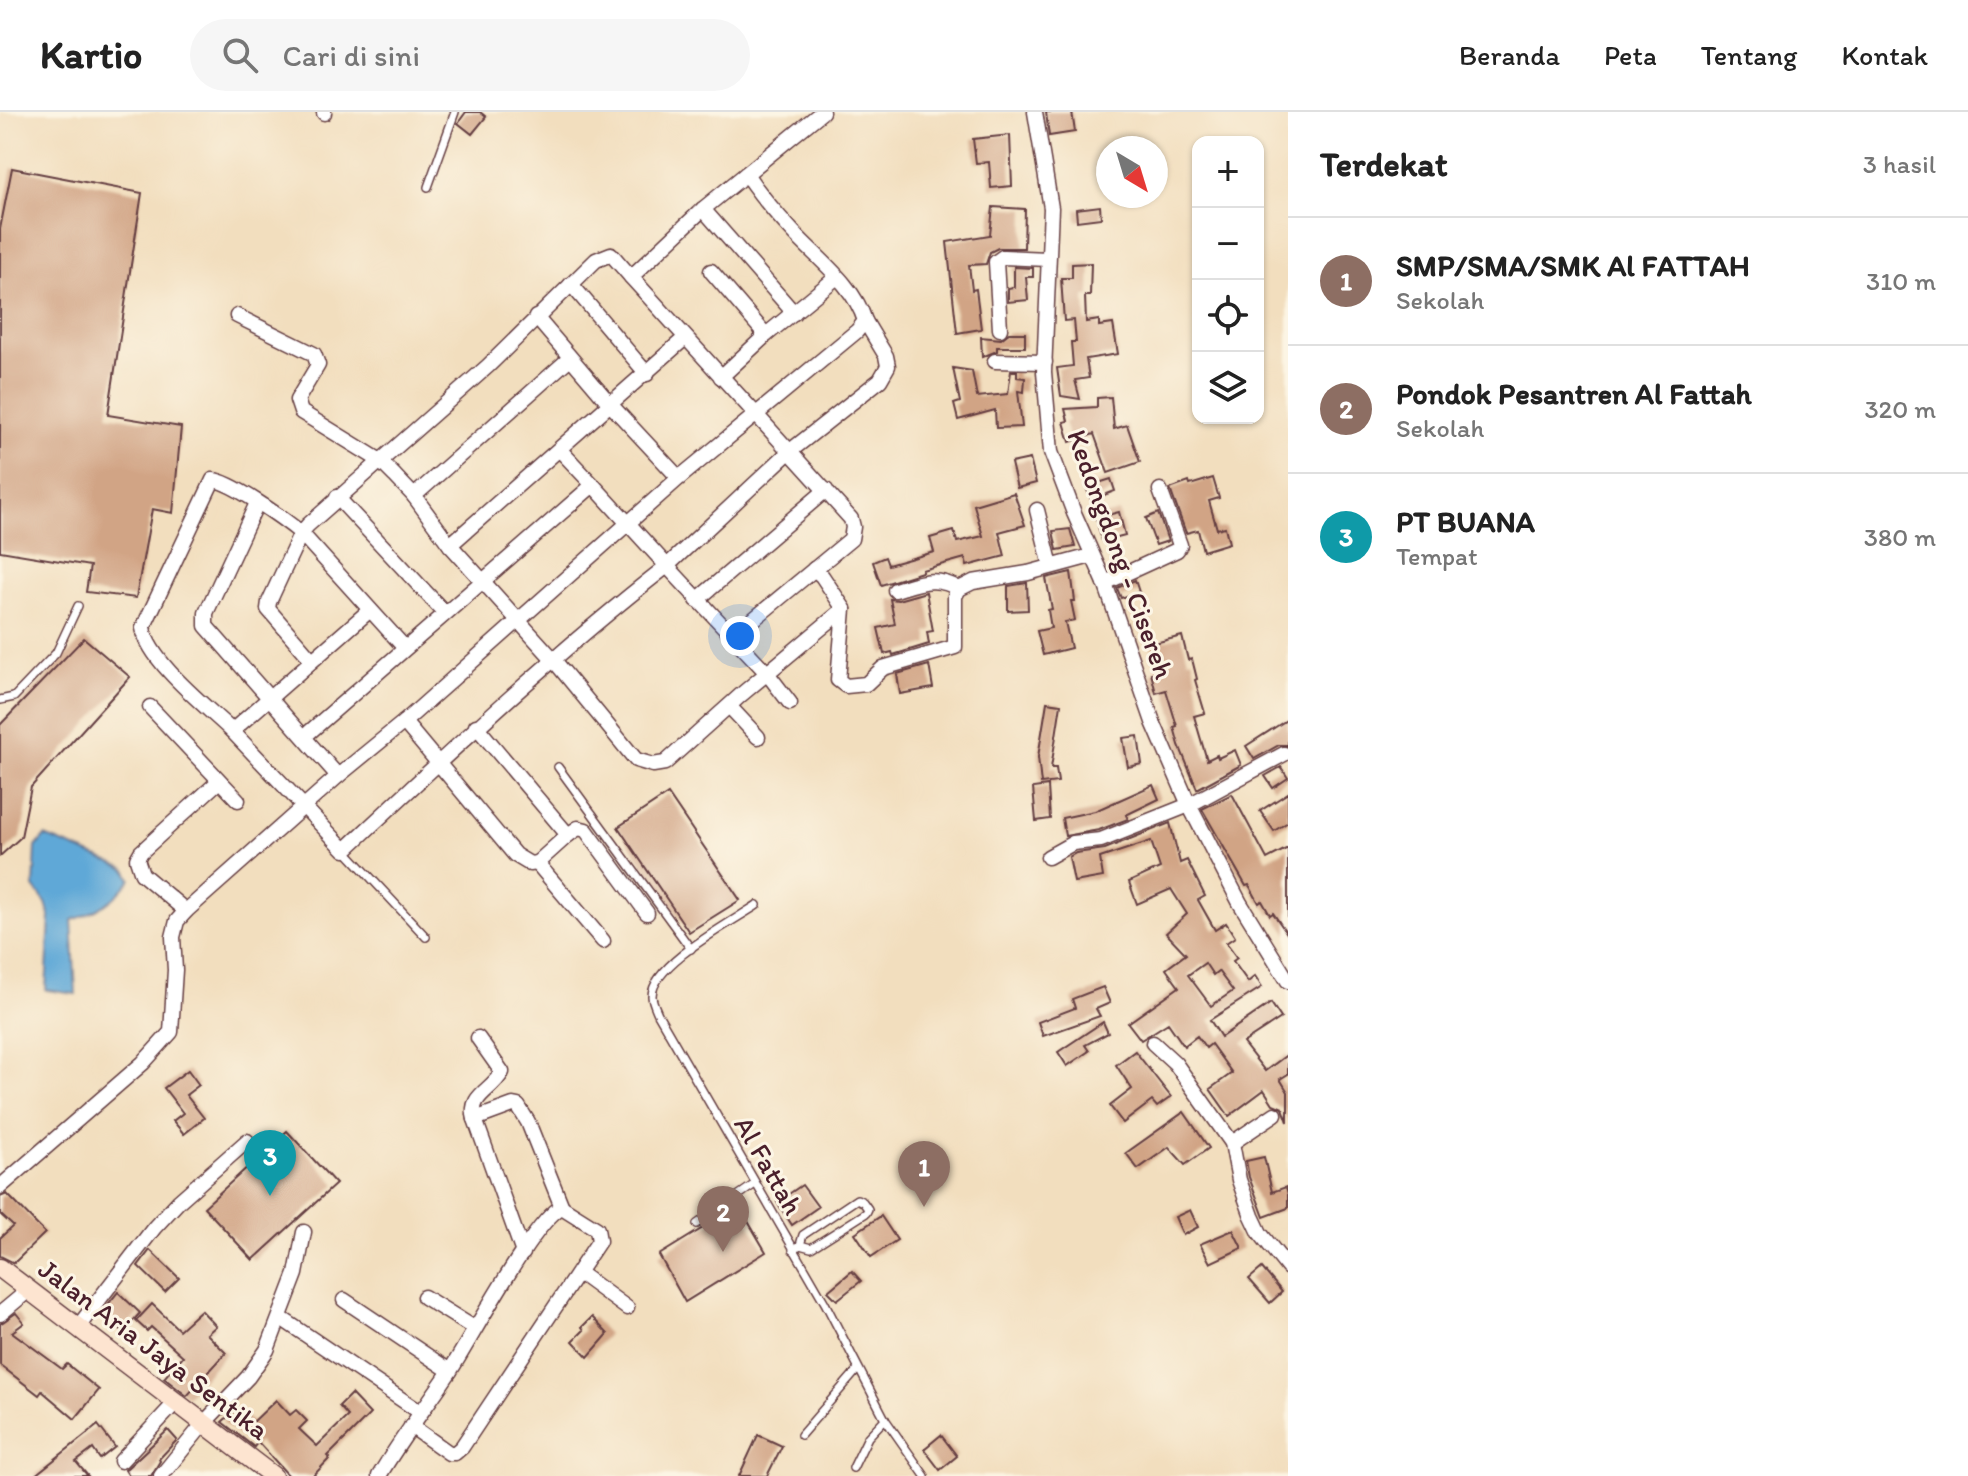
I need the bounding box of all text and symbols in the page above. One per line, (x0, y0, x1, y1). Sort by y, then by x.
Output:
search box (190, 19, 750, 91)
text: Kartio (40, 32, 142, 78)
icon: search (218, 33, 262, 77)
text: Cari di sini (282, 37, 420, 74)
text: Beranda (1459, 38, 1560, 72)
text: Peta (1604, 38, 1657, 72)
text: Tentang (1701, 38, 1797, 72)
text: Kontak (1841, 38, 1928, 72)
north arrow (1096, 136, 1168, 208)
map controls (1192, 136, 1264, 424)
button: + (1192, 136, 1264, 208)
text: Terdekat (1320, 144, 1448, 185)
text: 3 hasil (1863, 148, 1936, 180)
button: − (1192, 208, 1264, 280)
text: SMP/SMA/SMK Al FATTAH (1396, 247, 1750, 284)
text: 1 (1340, 265, 1352, 297)
text: 310 m (1866, 265, 1936, 297)
button: locate (1192, 280, 1264, 352)
text: Sekolah (1396, 284, 1484, 316)
button: layers (1192, 352, 1264, 424)
text: Pondok Pesantren Al Fattah (1396, 375, 1752, 412)
text: 2 (1339, 393, 1353, 425)
text: 320 m (1864, 393, 1936, 425)
text: Sekolah (1396, 412, 1484, 444)
street label: Kedongdong - Cisereh (1060, 425, 1182, 683)
text: PT BUANA (1396, 503, 1535, 540)
text: 3 (1339, 521, 1353, 553)
text: 380 m (1864, 521, 1936, 553)
text: Tempat (1396, 540, 1478, 572)
your location (720, 616, 760, 656)
street label: Al Fattah (727, 1110, 811, 1220)
pin: 3 (244, 1130, 296, 1196)
pin: 1 (898, 1141, 950, 1207)
pin: 2 (697, 1186, 749, 1252)
street label: Jalan Aria Jaya Sentika (32, 1251, 276, 1447)

